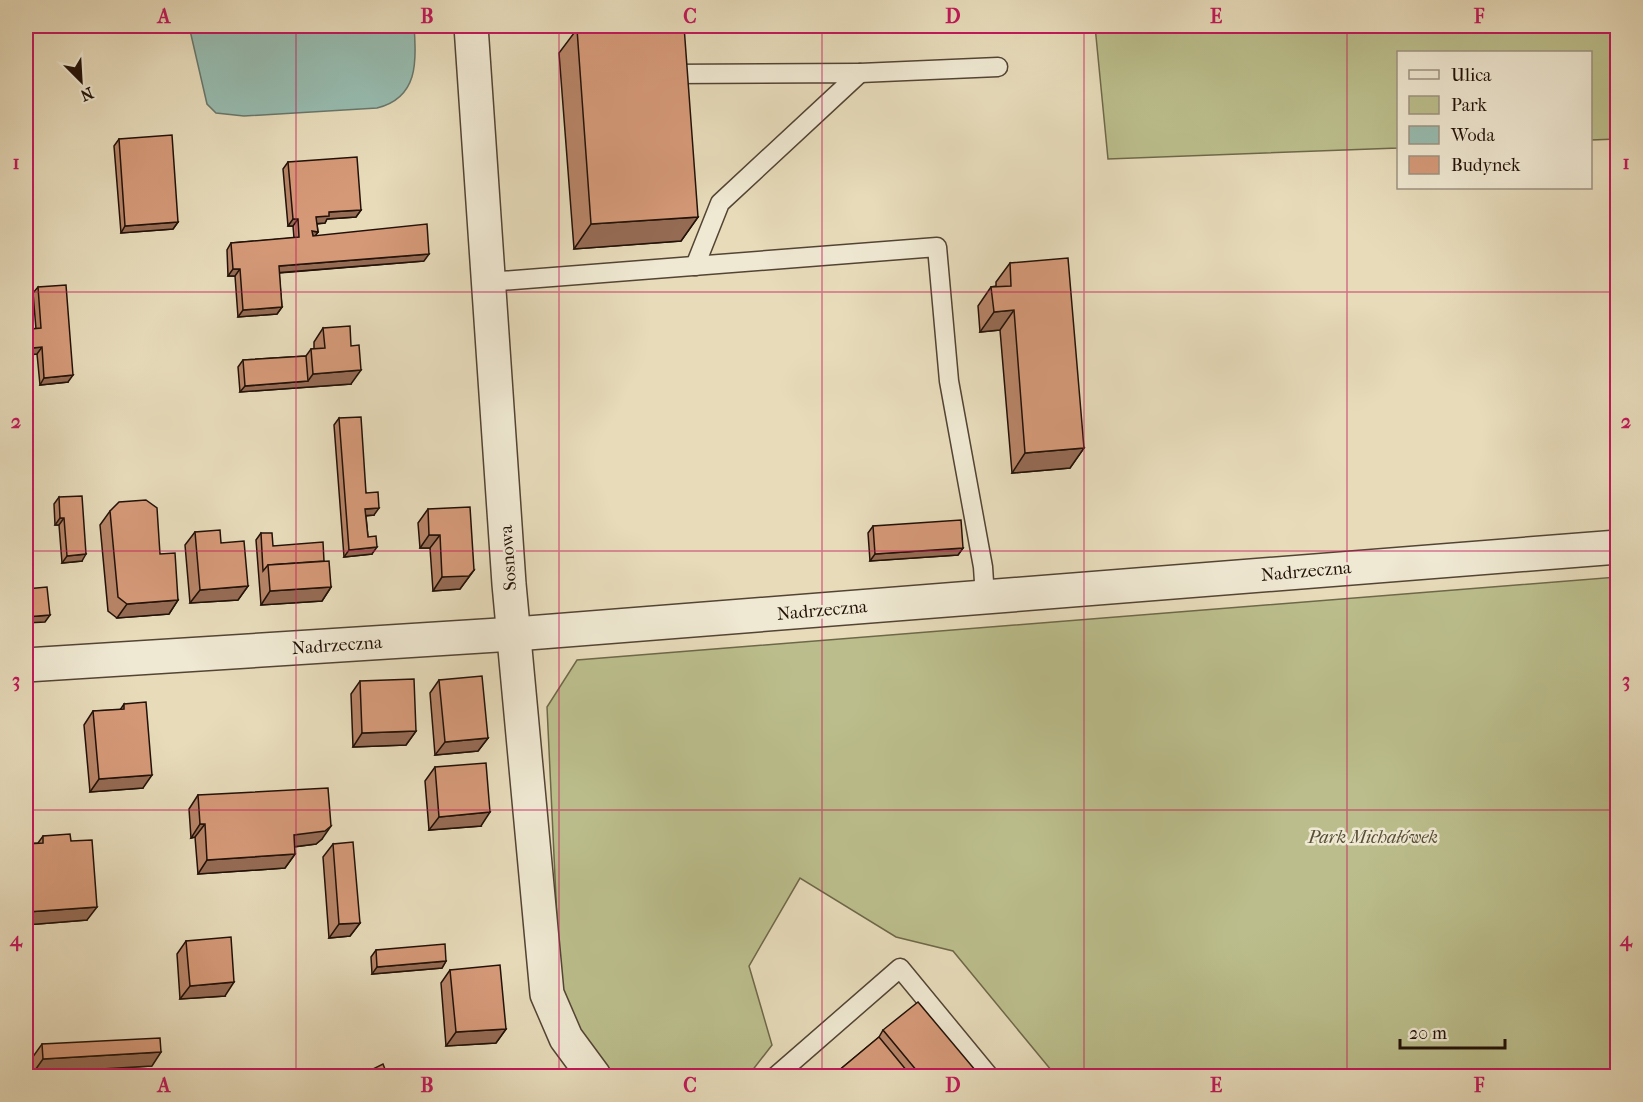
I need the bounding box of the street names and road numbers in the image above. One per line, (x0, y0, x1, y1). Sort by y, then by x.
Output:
street label: Sosnowa (496, 524, 521, 591)
street label: Nadrzeczna (1260, 557, 1353, 586)
street label: Nadrzeczna (776, 596, 869, 625)
street label: Nadrzeczna (291, 632, 384, 659)

